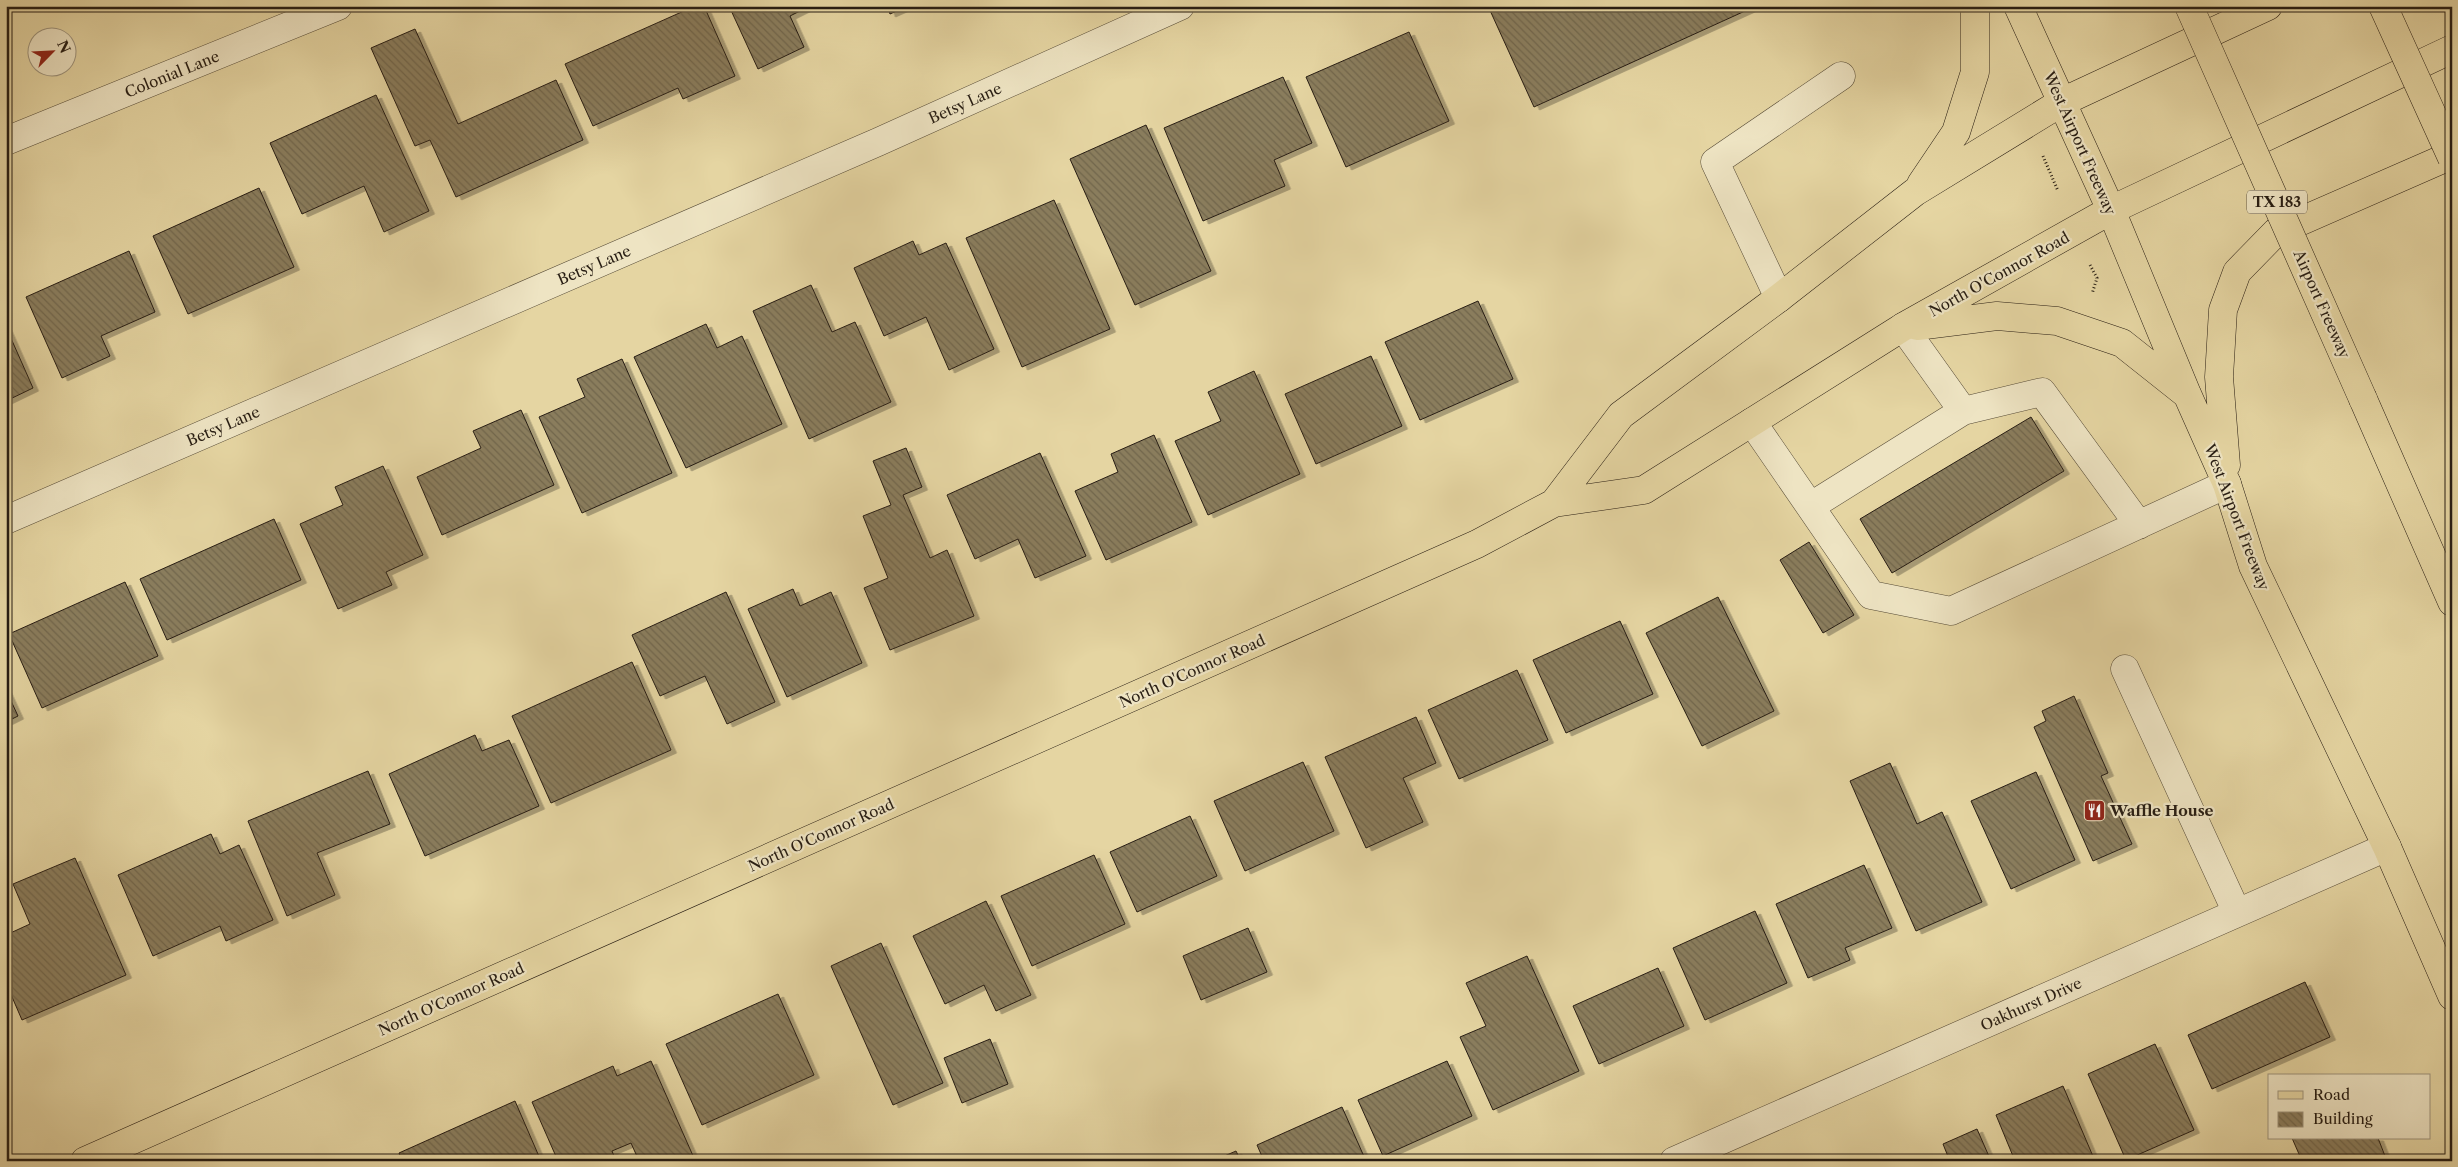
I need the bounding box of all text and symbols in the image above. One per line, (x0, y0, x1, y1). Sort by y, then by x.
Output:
north arrow (28, 28, 78, 78)
text: N (53, 37, 75, 56)
street label: Colonial Lane (122, 46, 222, 102)
street label: West Airport Freeway (2039, 67, 2120, 218)
street label: Betsy Lane (925, 78, 1005, 128)
road number: TX 183 (2247, 190, 2307, 213)
street label: North O'Connor Road (1925, 227, 2073, 321)
street label: Betsy Lane (554, 241, 634, 289)
street label: Airport Freeway (2289, 246, 2355, 362)
street label: Betsy Lane (183, 402, 263, 450)
street label: West Airport Freeway (2200, 440, 2274, 593)
street label: North O'Connor Road (1116, 630, 1268, 712)
street label: North O'Connor Road (745, 794, 897, 876)
restaurant icon: Waffle House (2082, 798, 2106, 822)
place label: Waffle House (2109, 801, 2214, 820)
street label: North O'Connor Road (375, 958, 527, 1040)
street label: Oakhurst Drive (1977, 973, 2085, 1035)
legend (2268, 1074, 2430, 1140)
text: Road (2313, 1085, 2350, 1104)
text: Building (2313, 1109, 2373, 1128)

